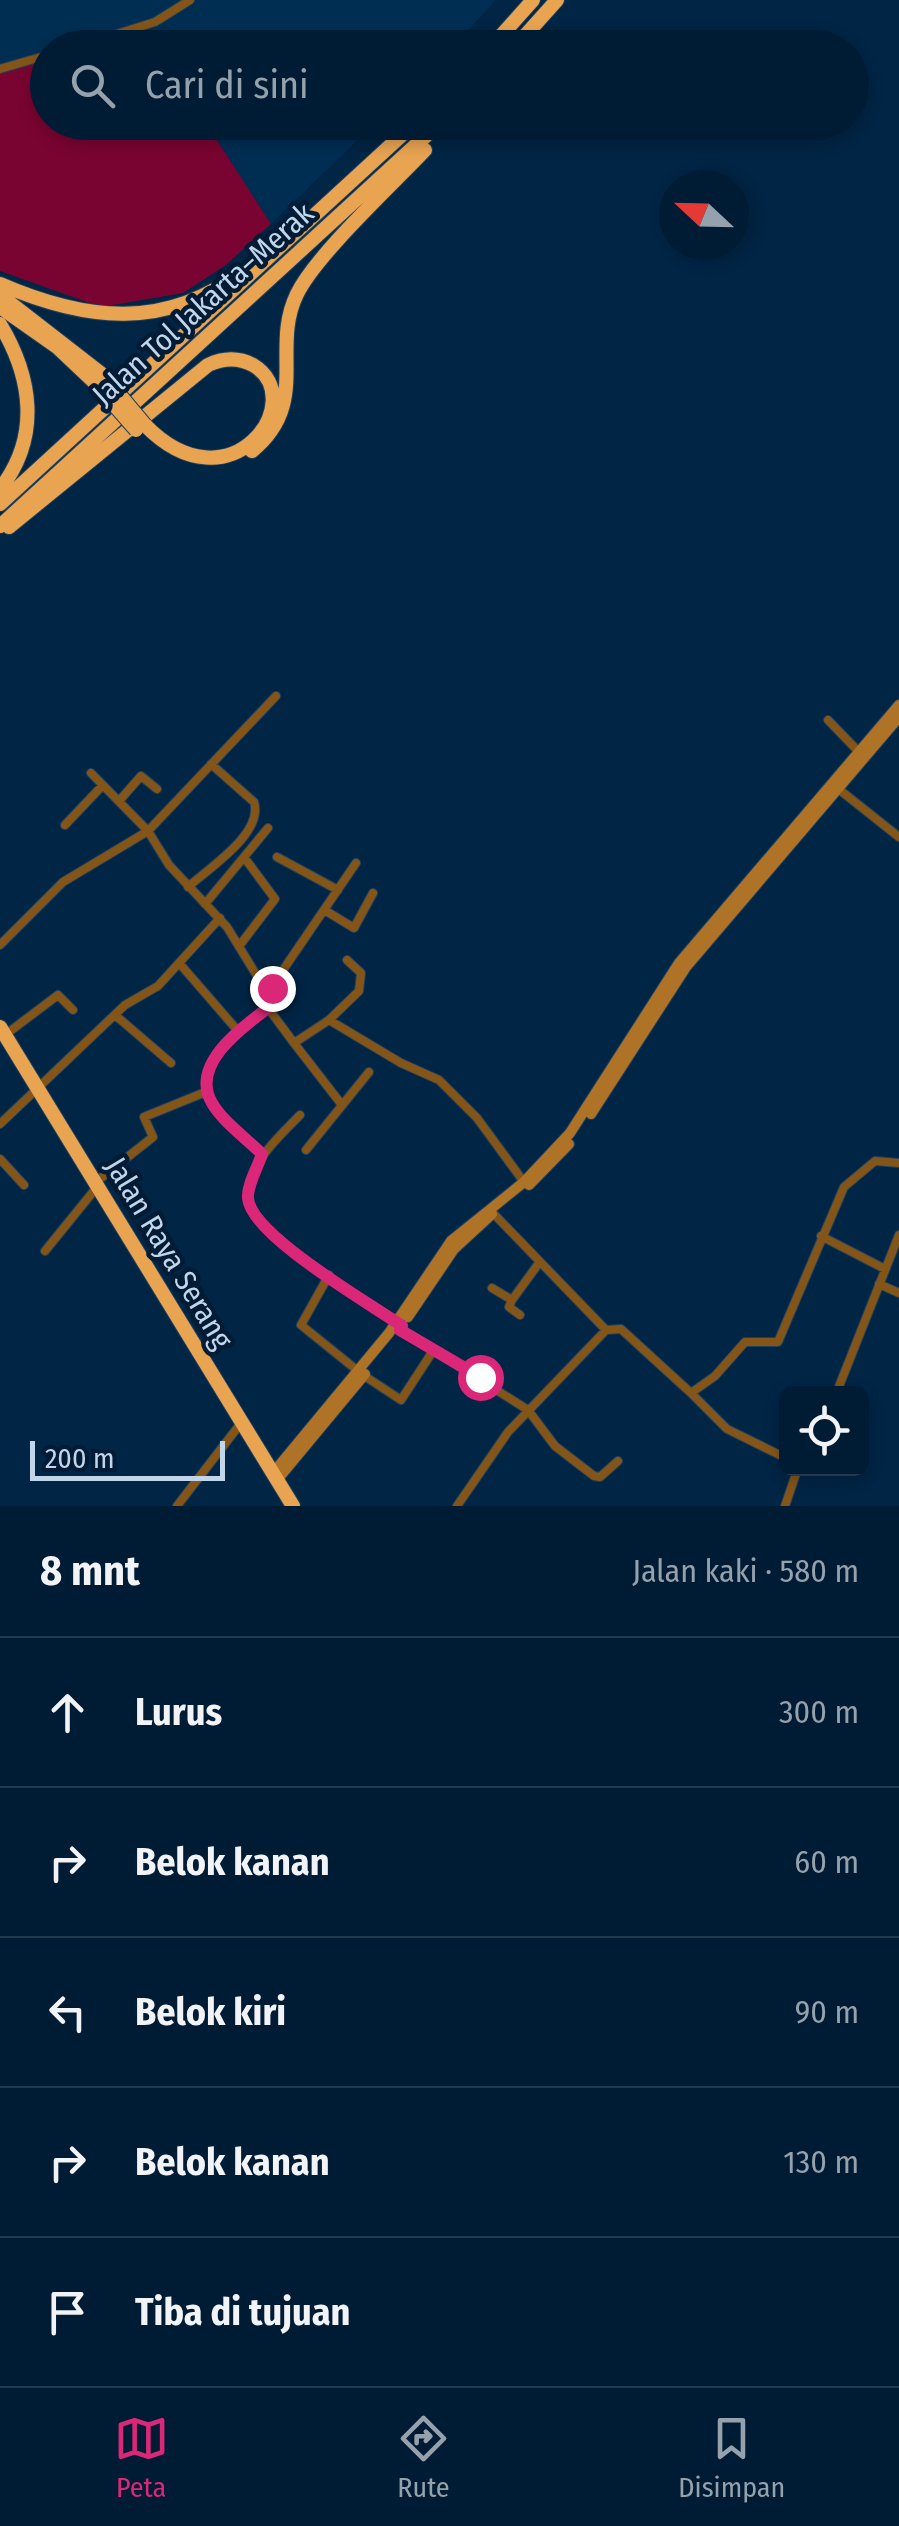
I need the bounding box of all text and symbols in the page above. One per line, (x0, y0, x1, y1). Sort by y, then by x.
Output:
search box (30, 30, 869, 140)
icon: search (65, 58, 120, 113)
text: Cari di sini (145, 62, 309, 108)
north arrow (659, 170, 749, 260)
street label: Jalan Tol Jakarta–Merak (85, 195, 321, 413)
route end (250, 966, 296, 1012)
street label: Jalan Raya Serang (98, 1151, 241, 1356)
route start (458, 1355, 504, 1401)
map controls (779, 1386, 869, 1476)
button: locate (779, 1386, 869, 1476)
scale bar (30, 1436, 225, 1480)
text: 200 m (45, 1442, 115, 1475)
text: 8 mnt (40, 1546, 140, 1596)
text: Jalan kaki · 580 m (632, 1552, 859, 1590)
icon: ahead (40, 1685, 95, 1740)
text: Lurus (135, 1689, 222, 1735)
text: 300 m (779, 1693, 859, 1731)
icon: right (40, 1835, 95, 1890)
text: Belok kanan (135, 1839, 330, 1885)
text: 60 m (794, 1843, 859, 1881)
icon: left (40, 1985, 95, 2040)
text: Belok kiri (135, 1989, 286, 2035)
text: 90 m (795, 1993, 859, 2031)
icon: right (40, 2135, 95, 2190)
text: Belok kanan (135, 2139, 330, 2185)
text: 130 m (783, 2143, 859, 2181)
icon: arrive (40, 2285, 95, 2340)
text: Tiba di tujuan (135, 2289, 351, 2335)
tab: Peta (114, 2411, 169, 2504)
tab: Rute (396, 2411, 451, 2504)
tab: Disimpan (678, 2411, 785, 2504)

